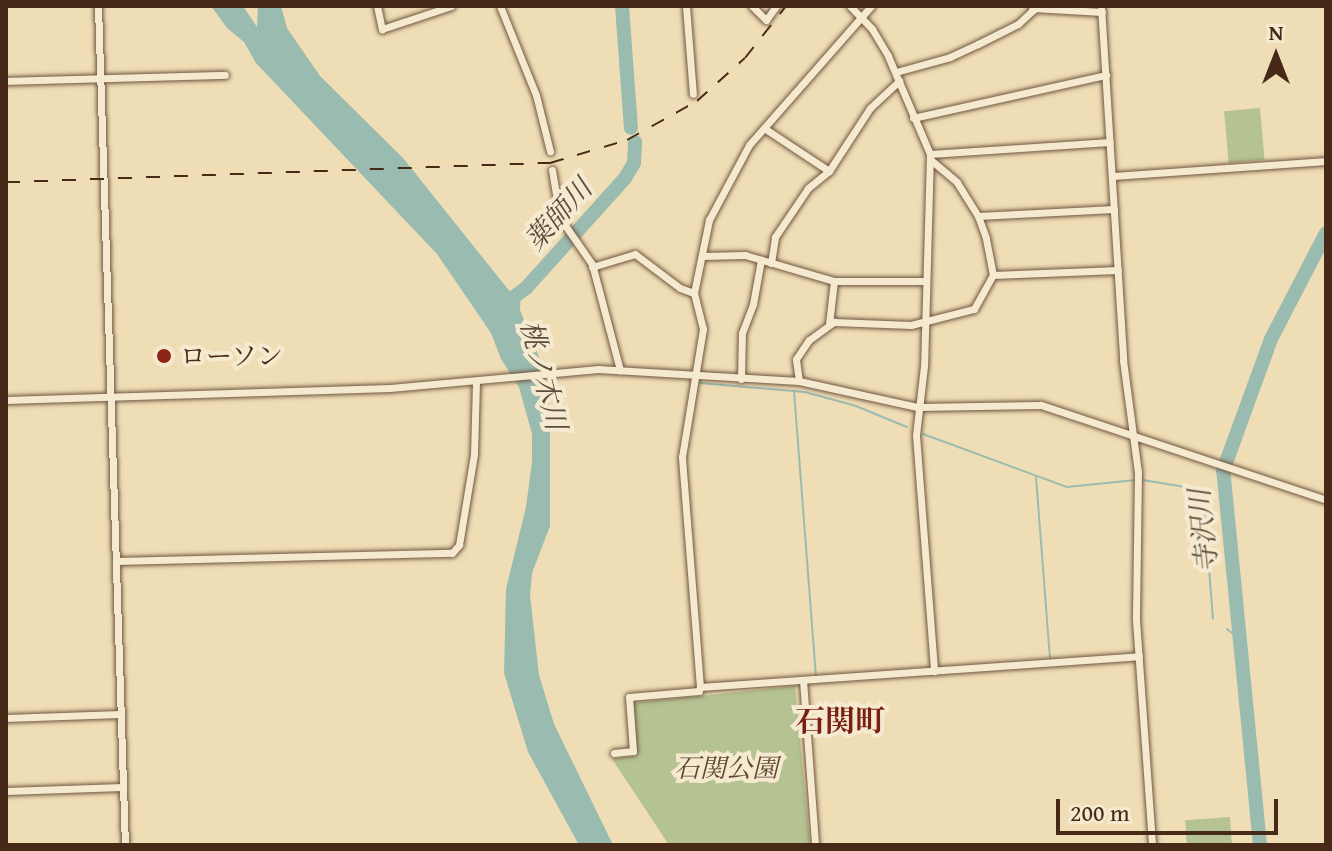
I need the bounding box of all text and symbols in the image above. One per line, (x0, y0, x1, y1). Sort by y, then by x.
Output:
north arrow (1236, 16, 1316, 96)
text: N (1269, 16, 1283, 48)
water label: 薬師川 (517, 172, 599, 256)
water label: 桃ノ木川 (514, 317, 574, 433)
place label: ローソン (180, 340, 284, 372)
marker: ローソン (155, 347, 173, 365)
water label: 寺沢川 (1182, 487, 1224, 575)
district label: 石関町 (795, 702, 885, 738)
park label: 石関公園 (674, 752, 778, 784)
scale bar (1060, 783, 1282, 833)
text: 200 m (1070, 795, 1130, 830)

